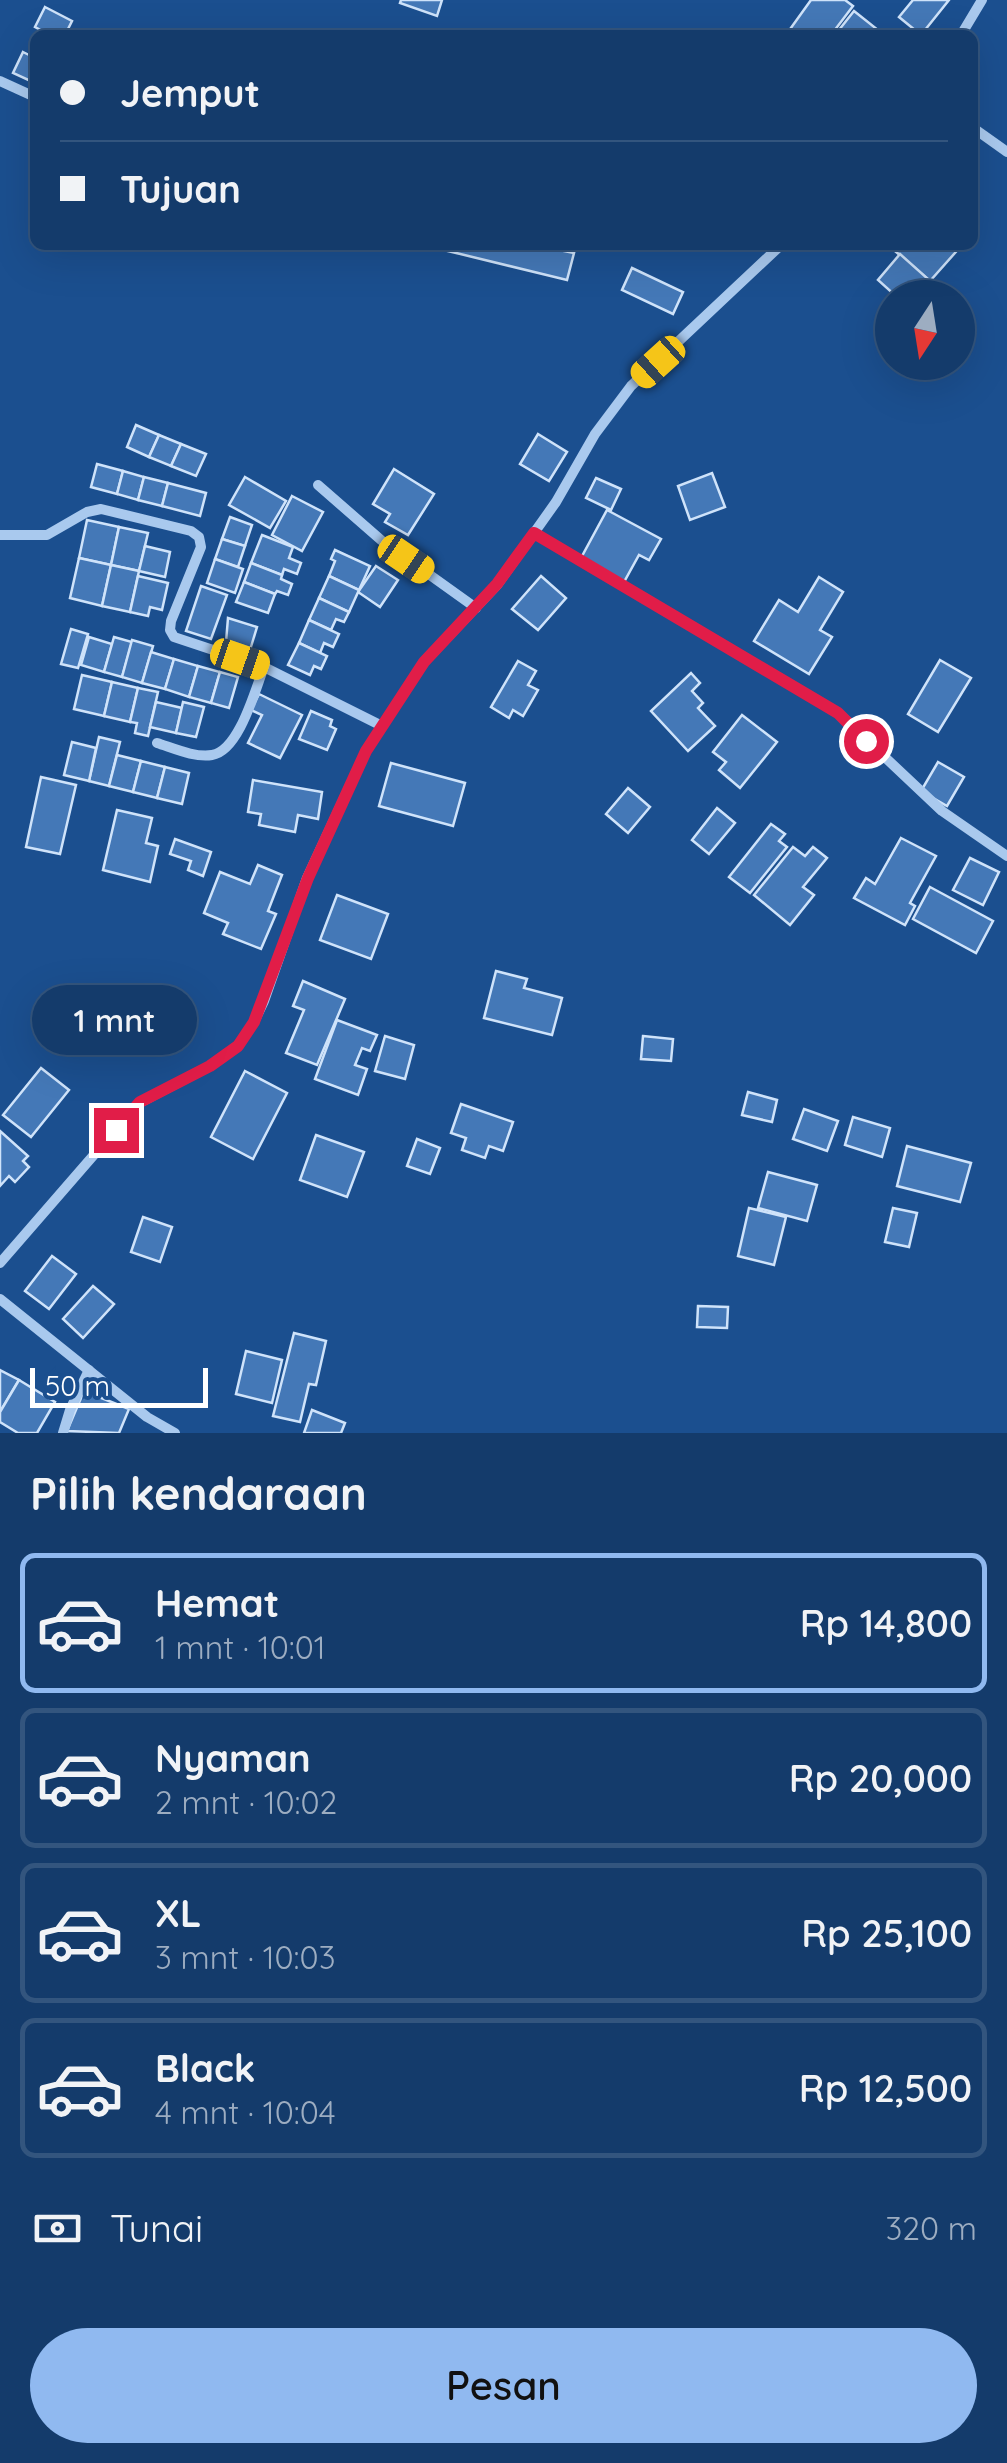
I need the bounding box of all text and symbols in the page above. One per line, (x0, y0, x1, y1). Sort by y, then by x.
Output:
text: Jemput (120, 69, 260, 117)
text: Tujuan (120, 165, 241, 213)
north arrow (875, 280, 975, 380)
map controls (875, 280, 975, 380)
car (626, 331, 690, 393)
car (373, 530, 439, 588)
car (207, 635, 273, 683)
route start (844, 719, 889, 764)
callout: 1 mnt (34, 985, 198, 1055)
text: 1 mnt (74, 1000, 155, 1040)
route end (94, 1108, 139, 1153)
scale bar (30, 1363, 208, 1408)
text: 50 m (45, 1368, 110, 1403)
text: Pilih kendaraan (30, 1465, 367, 1521)
icon: car (35, 1578, 125, 1668)
text: Hemat (155, 1579, 279, 1627)
text: Rp 14,800 (800, 1599, 972, 1647)
text: 1 mnt · 10:01 (155, 1627, 326, 1667)
icon: car (35, 1733, 125, 1823)
text: Nyaman (155, 1734, 311, 1782)
text: Rp 20,000 (789, 1754, 972, 1802)
text: 2 mnt · 10:02 (155, 1782, 337, 1822)
icon: car (35, 1888, 125, 1978)
text: XL (155, 1889, 201, 1937)
text: Rp 25,100 (801, 1909, 972, 1957)
text: 3 mnt · 10:03 (155, 1937, 335, 1977)
icon: car (35, 2043, 125, 2133)
text: Black (155, 2044, 255, 2092)
text: Rp 12,500 (799, 2064, 972, 2112)
text: 4 mnt · 10:04 (155, 2092, 336, 2132)
icon: cash (30, 2201, 85, 2256)
text: Tunai (110, 2204, 203, 2252)
text: 320 m (886, 2208, 977, 2248)
button: Pesan (30, 2328, 977, 2443)

